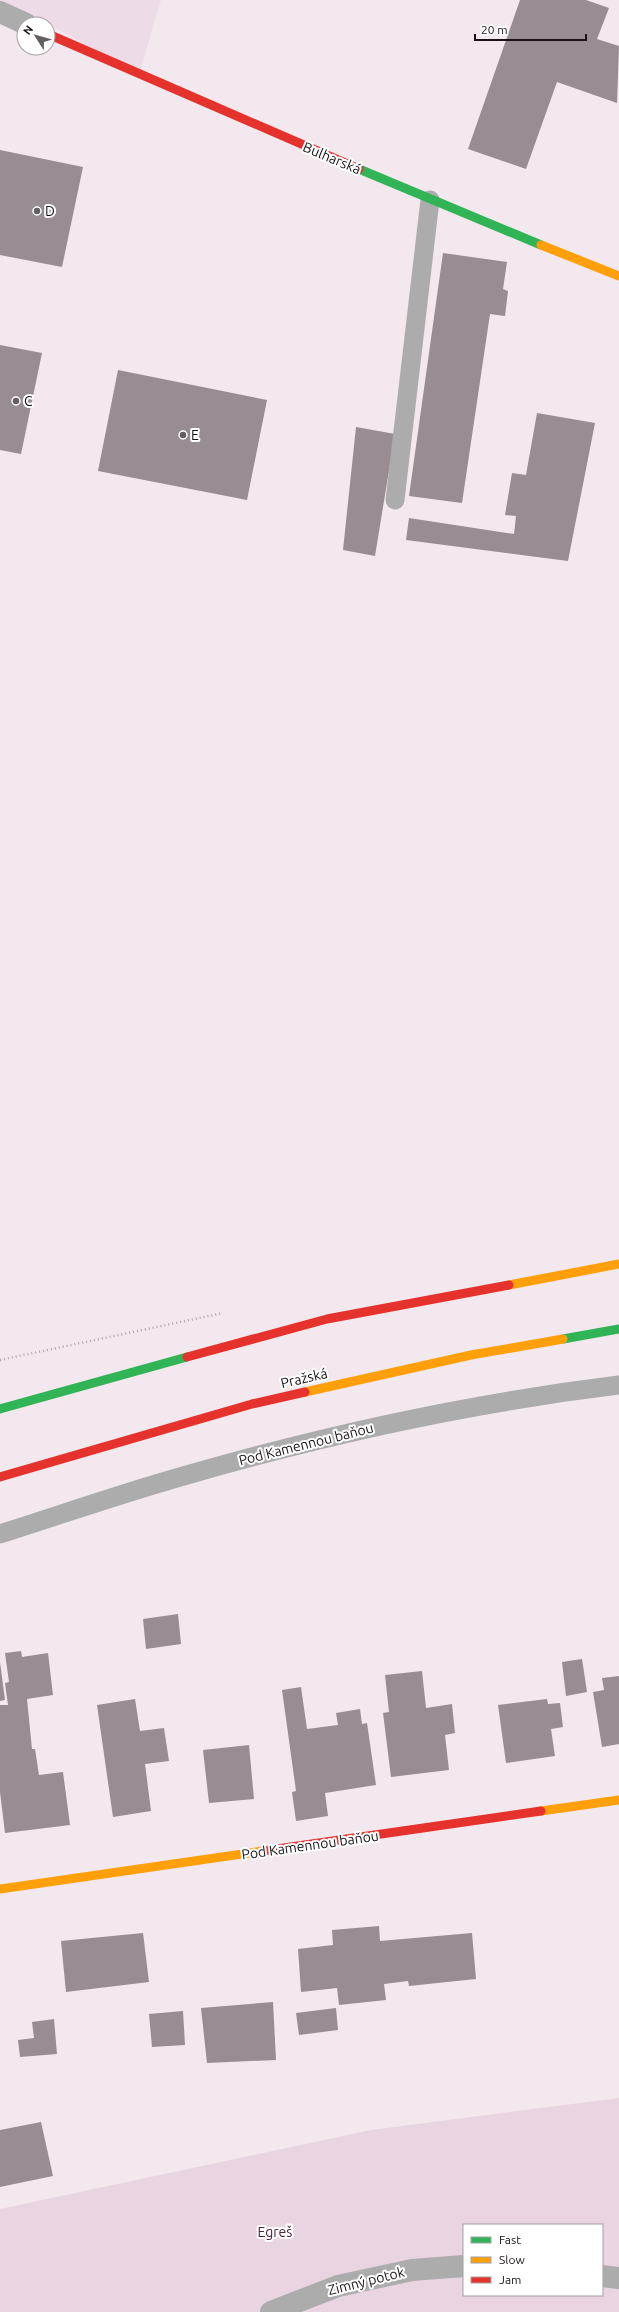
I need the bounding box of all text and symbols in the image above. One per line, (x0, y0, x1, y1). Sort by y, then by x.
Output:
north arrow (16, 16, 56, 56)
scale bar (475, 16, 586, 42)
text: N (21, 23, 35, 37)
text: 20 m (481, 23, 508, 36)
street label: Bulharská (301, 139, 363, 177)
place label: D (45, 203, 55, 219)
marker: D (32, 206, 42, 216)
place label: C (24, 393, 33, 409)
marker: C (11, 396, 21, 406)
place label: E (191, 427, 199, 443)
marker: E (178, 430, 188, 440)
street label: Pražská (279, 1365, 329, 1391)
street label: Pod Kamennou baňou (237, 1420, 375, 1468)
street label: Pod Kamennou baňou (240, 1827, 380, 1863)
park label: Egreš (258, 2224, 292, 2240)
legend (463, 2224, 603, 2296)
text: Fast (499, 2233, 521, 2246)
text: Slow (499, 2253, 525, 2266)
street label: Zimný potok (326, 2264, 406, 2298)
text: Jam (499, 2273, 521, 2286)

